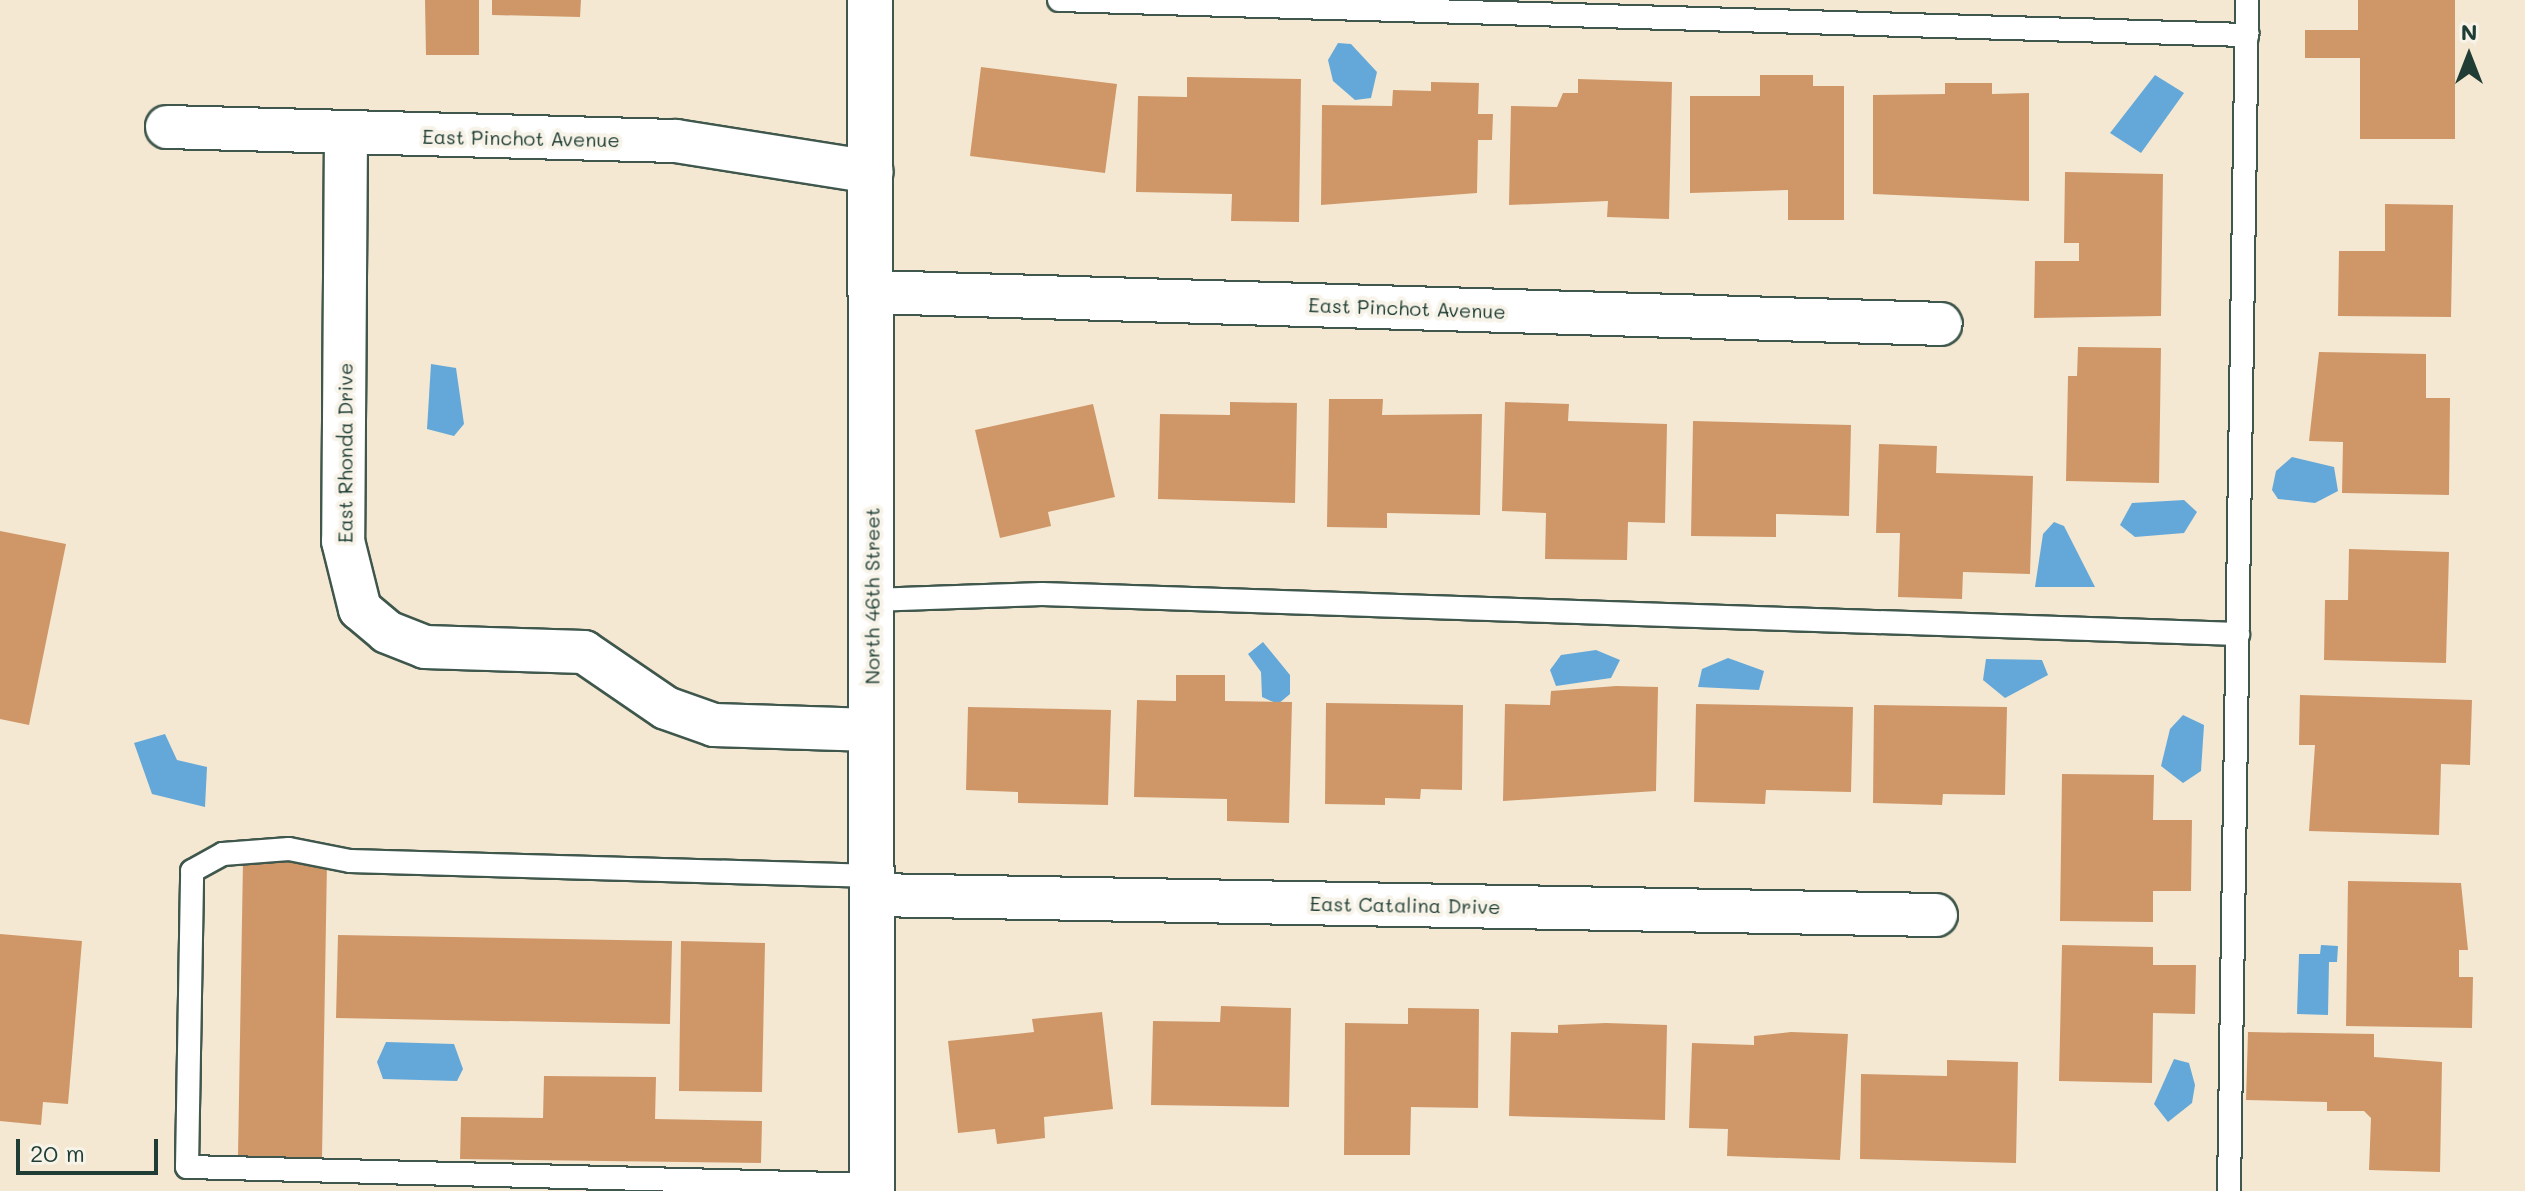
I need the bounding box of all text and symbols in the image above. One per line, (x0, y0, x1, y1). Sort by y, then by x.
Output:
north arrow (2429, 16, 2509, 96)
text: N (2461, 17, 2477, 46)
street label: East Pinchot Avenue (422, 124, 620, 152)
street label: East Pinchot Avenue (1308, 293, 1506, 323)
street label: East Rhonda Drive (333, 363, 357, 543)
street label: North 46th Street (860, 507, 884, 685)
street label: East Catalina Drive (1309, 891, 1501, 919)
scale bar (20, 1123, 162, 1173)
text: 20 m (30, 1137, 85, 1168)

